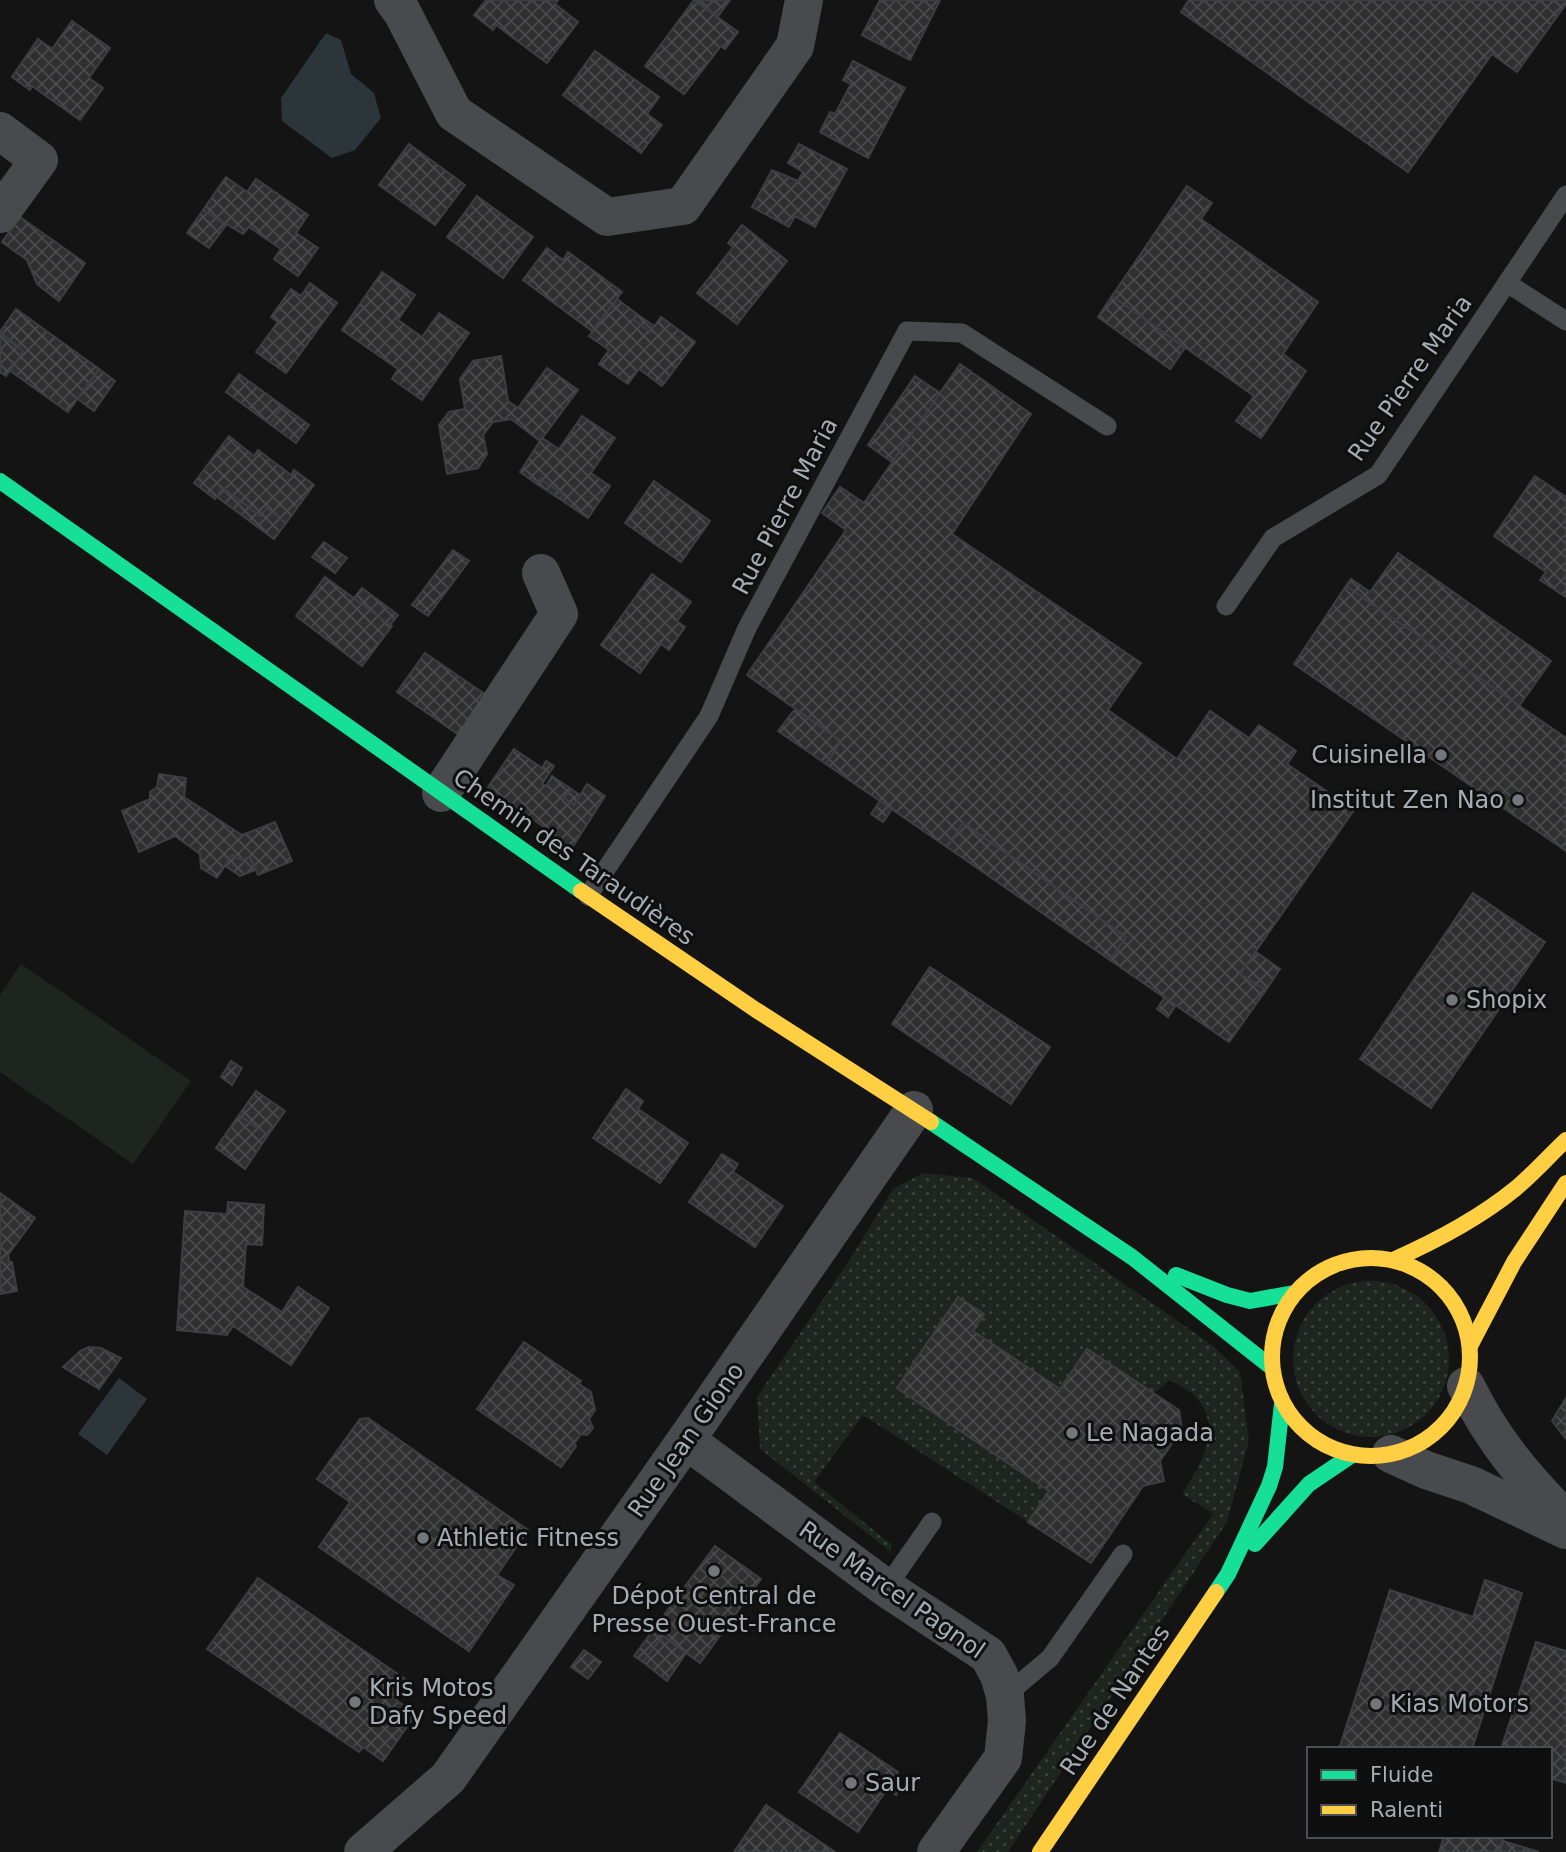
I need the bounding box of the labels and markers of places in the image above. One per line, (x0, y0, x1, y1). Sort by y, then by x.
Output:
place label: Cuisinella (1311, 741, 1427, 769)
marker: Cuisinella (1433, 747, 1449, 763)
place label: Institut Zen Nao (1310, 786, 1504, 814)
marker: Institut Zen Nao (1510, 792, 1526, 808)
place label: Shopix (1466, 986, 1547, 1014)
marker: Shopix (1444, 992, 1460, 1008)
place label: Le Nagada (1086, 1419, 1214, 1447)
marker: Le Nagada (1064, 1425, 1080, 1441)
place label: Athletic Fitness (437, 1524, 619, 1552)
marker: Athletic Fitness (415, 1530, 431, 1546)
marker: Dépot Central de Presse Ouest-France (706, 1563, 722, 1579)
place label: Dépot Central de Presse Ouest-France (592, 1582, 836, 1638)
place label: Kris Motos Dafy Speed (369, 1674, 507, 1730)
place label: Kias Motors (1390, 1690, 1529, 1718)
marker: Kris Motos Dafy Speed (347, 1694, 363, 1710)
marker: Kias Motors (1368, 1696, 1384, 1712)
place label: Saur (865, 1769, 920, 1797)
marker: Saur (843, 1775, 859, 1791)

